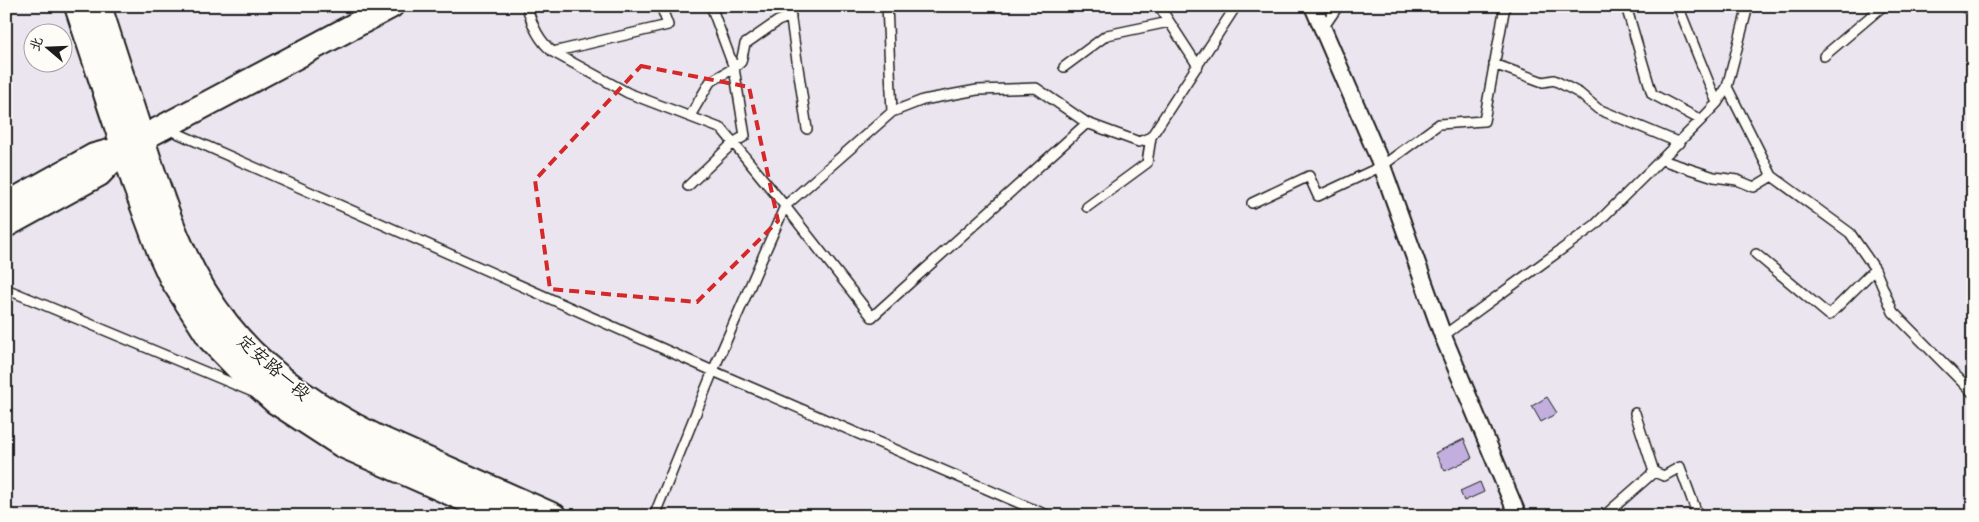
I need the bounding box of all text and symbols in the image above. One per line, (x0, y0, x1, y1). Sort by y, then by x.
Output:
north arrow (22, 22, 72, 72)
text: 北 (25, 34, 46, 53)
street label: 定安路一段 (232, 329, 316, 405)

